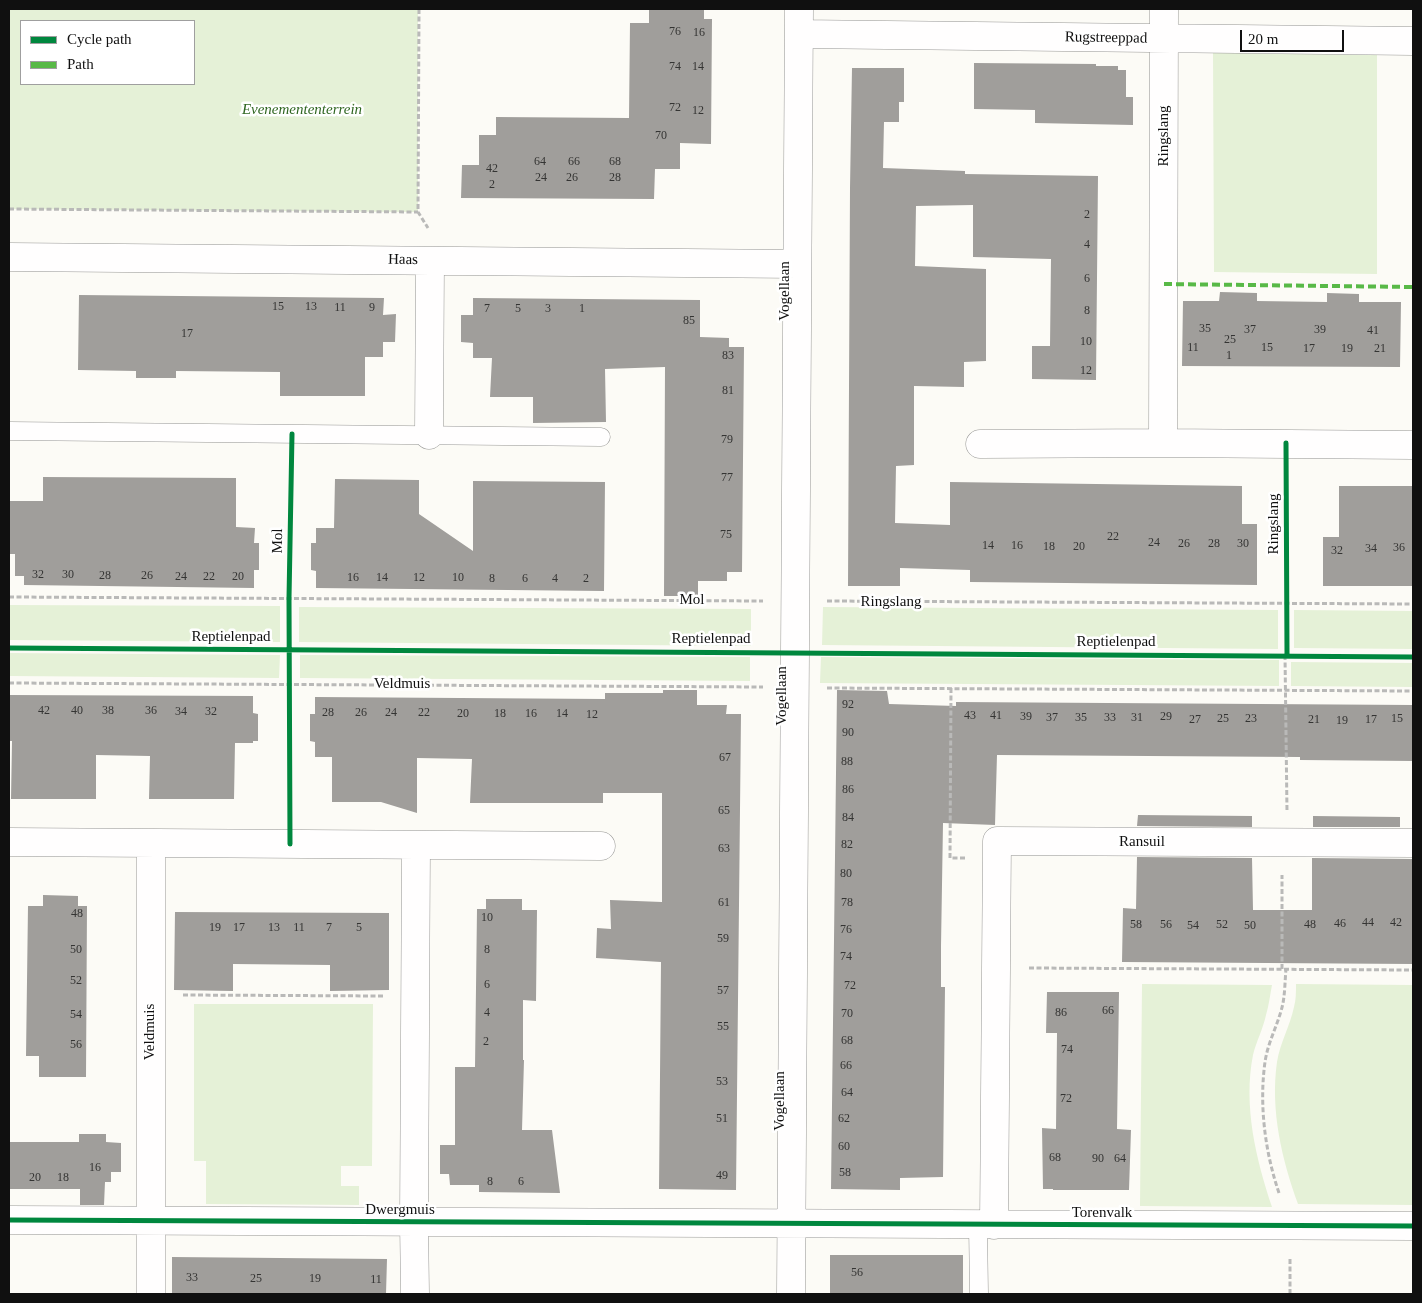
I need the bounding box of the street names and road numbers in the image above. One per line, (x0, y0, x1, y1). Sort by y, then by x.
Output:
street label: Rugstreeppad (1065, 28, 1147, 48)
street label: Ringslang (1155, 106, 1173, 166)
street label: Haas (388, 251, 418, 269)
street label: Vogellaan (776, 261, 794, 321)
street label: Ringslang (1265, 494, 1283, 554)
street label: Mol (269, 528, 287, 554)
street label: Mol (679, 591, 705, 609)
street label: Ringslang (861, 593, 921, 611)
street label: Reptielenpad (191, 628, 271, 646)
street label: Reptielenpad (671, 630, 751, 648)
street label: Reptielenpad (1076, 633, 1156, 651)
street label: Vogellaan (773, 666, 791, 726)
street label: Veldmuis (374, 675, 430, 693)
street label: Ransuil (1119, 833, 1165, 851)
street label: Veldmuis (141, 1004, 159, 1060)
street label: Vogellaan (771, 1071, 789, 1131)
street label: Dwergmuis (365, 1201, 435, 1219)
street label: Torenvalk (1072, 1204, 1132, 1222)

